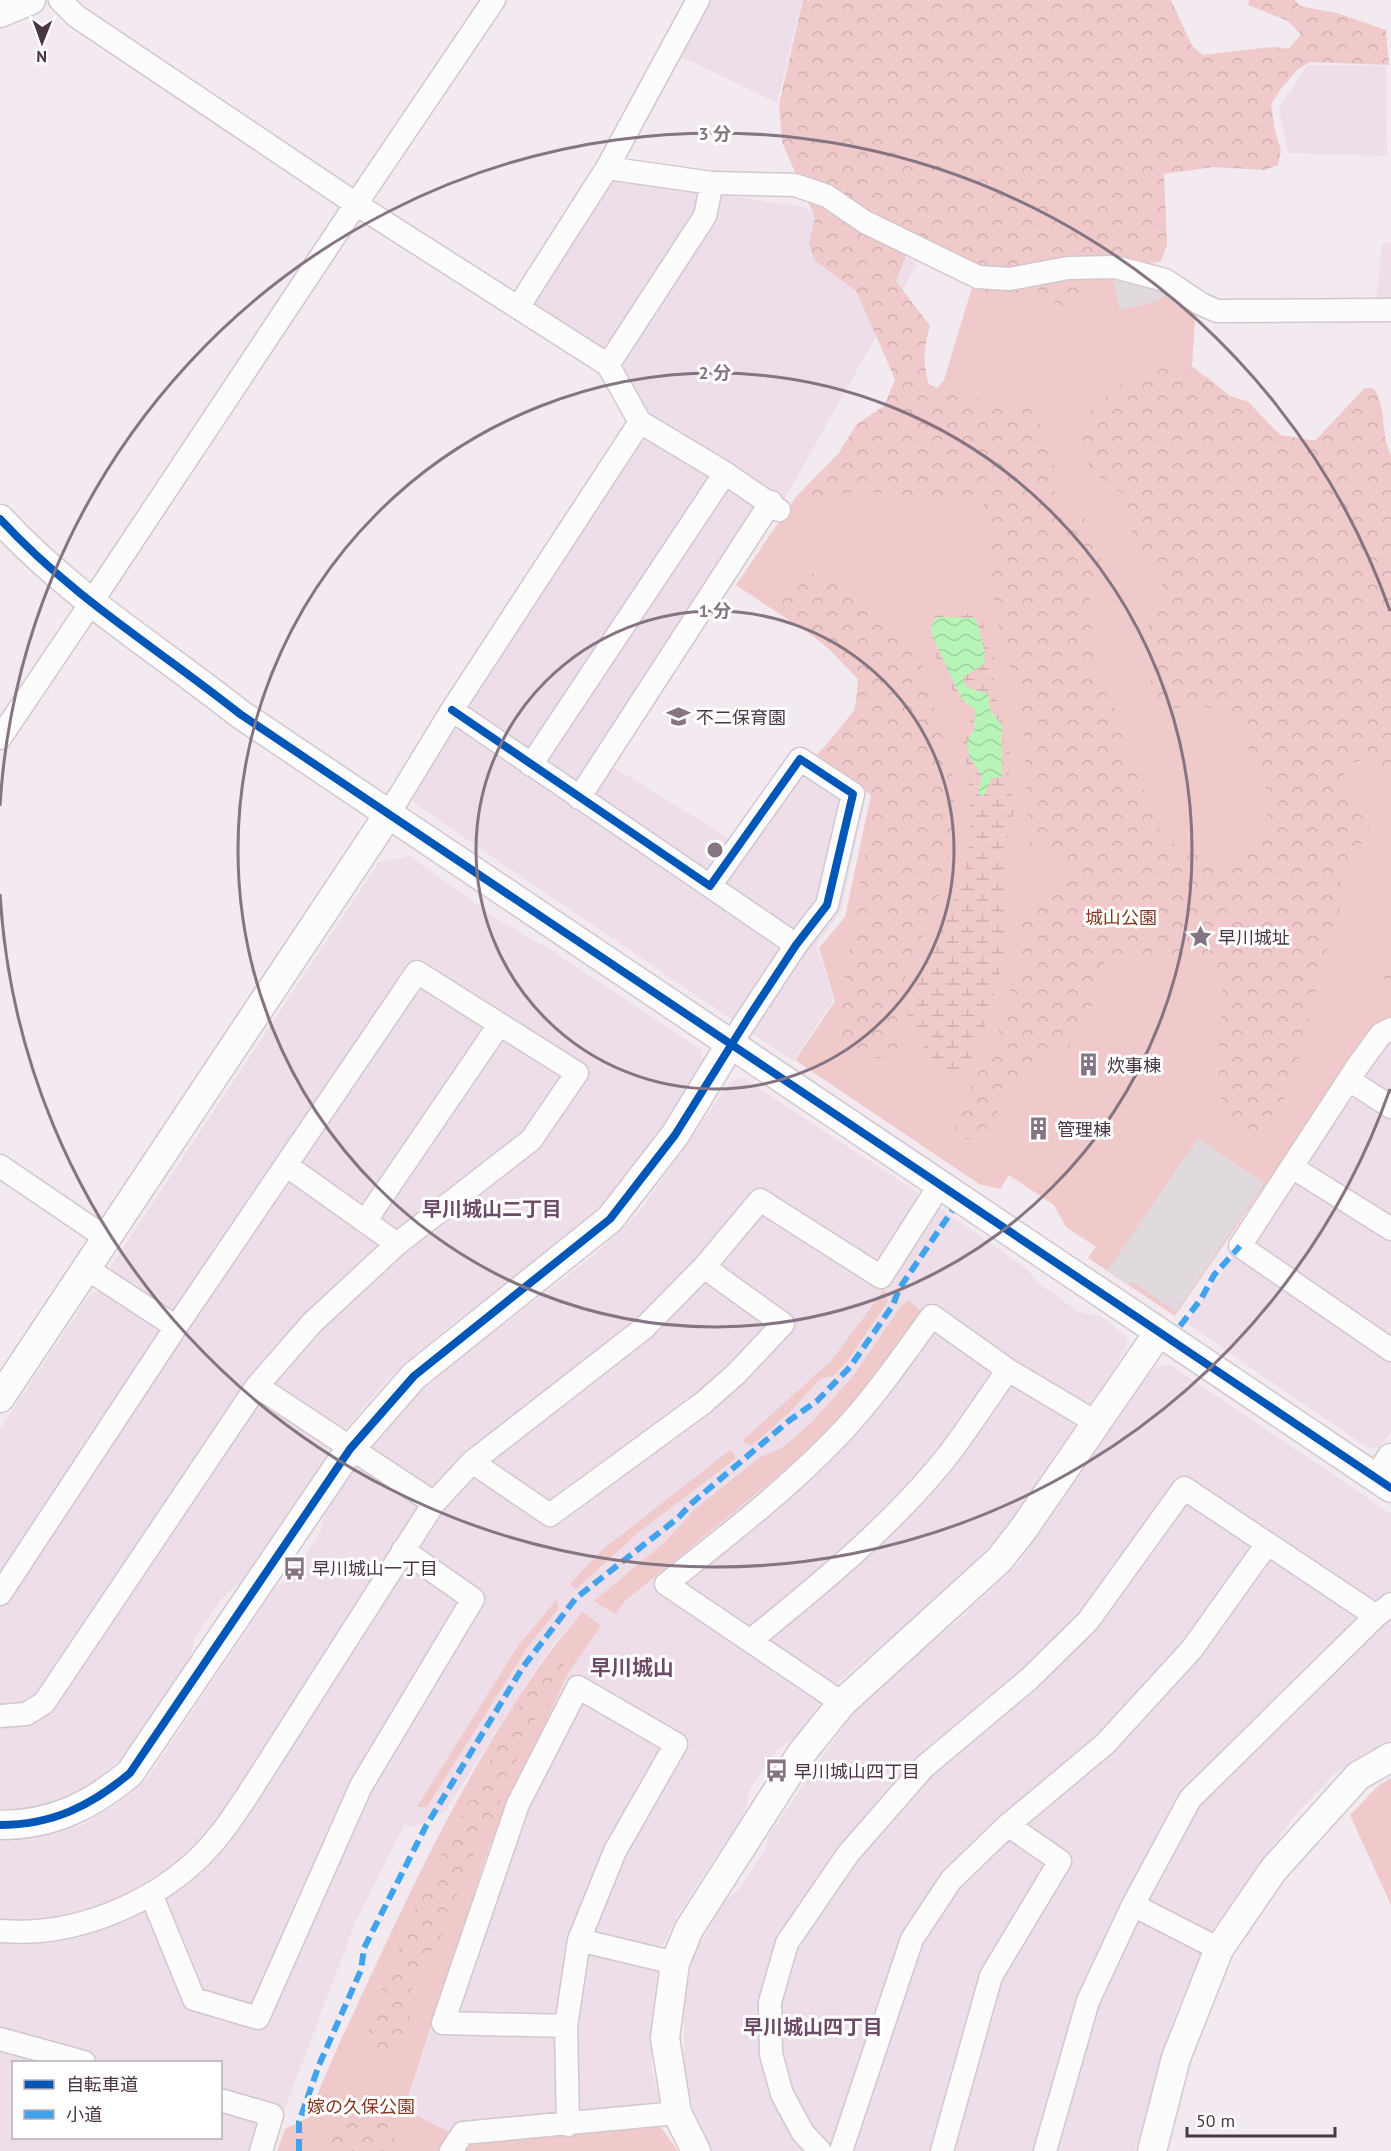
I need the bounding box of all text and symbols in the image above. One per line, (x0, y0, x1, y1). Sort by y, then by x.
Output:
north arrow (12, 12, 72, 72)
text: N (36, 47, 47, 67)
text: 3 分 (699, 122, 731, 145)
text: 2 分 (699, 361, 731, 384)
text: 1 分 (699, 599, 731, 622)
school or university icon: 不二保育園 (665, 704, 691, 730)
place label: 不二保育園 (696, 706, 786, 729)
centre of rings (705, 840, 725, 860)
park label: 城山公園 (1085, 906, 1157, 929)
place icon: 早川城址 (1187, 924, 1213, 950)
place label: 早川城址 (1218, 926, 1290, 949)
building icon: 炊事棟 (1076, 1052, 1102, 1078)
place label: 炊事棟 (1107, 1054, 1161, 1077)
building icon: 管理棟 (1026, 1116, 1052, 1142)
place label: 管理棟 (1057, 1118, 1111, 1141)
district label: 早川城山二丁目 (422, 1196, 562, 1222)
bus stop icon: 早川城山一丁目 (281, 1555, 307, 1581)
place label: 早川城山一丁目 (312, 1557, 438, 1580)
district label: 早川城山 (590, 1654, 674, 1681)
bus stop icon: 早川城山四丁目 (763, 1758, 789, 1784)
place label: 早川城山四丁目 (794, 1760, 920, 1783)
district label: 早川城山四丁目 (743, 2014, 883, 2040)
legend (12, 2061, 222, 2139)
text: 自転車道 (66, 2073, 138, 2096)
park label: 嫁の久保公園 (307, 2095, 415, 2118)
scale bar (1187, 2100, 1336, 2138)
text: 小道 (66, 2103, 102, 2126)
text: 50 m (1196, 2109, 1235, 2132)

